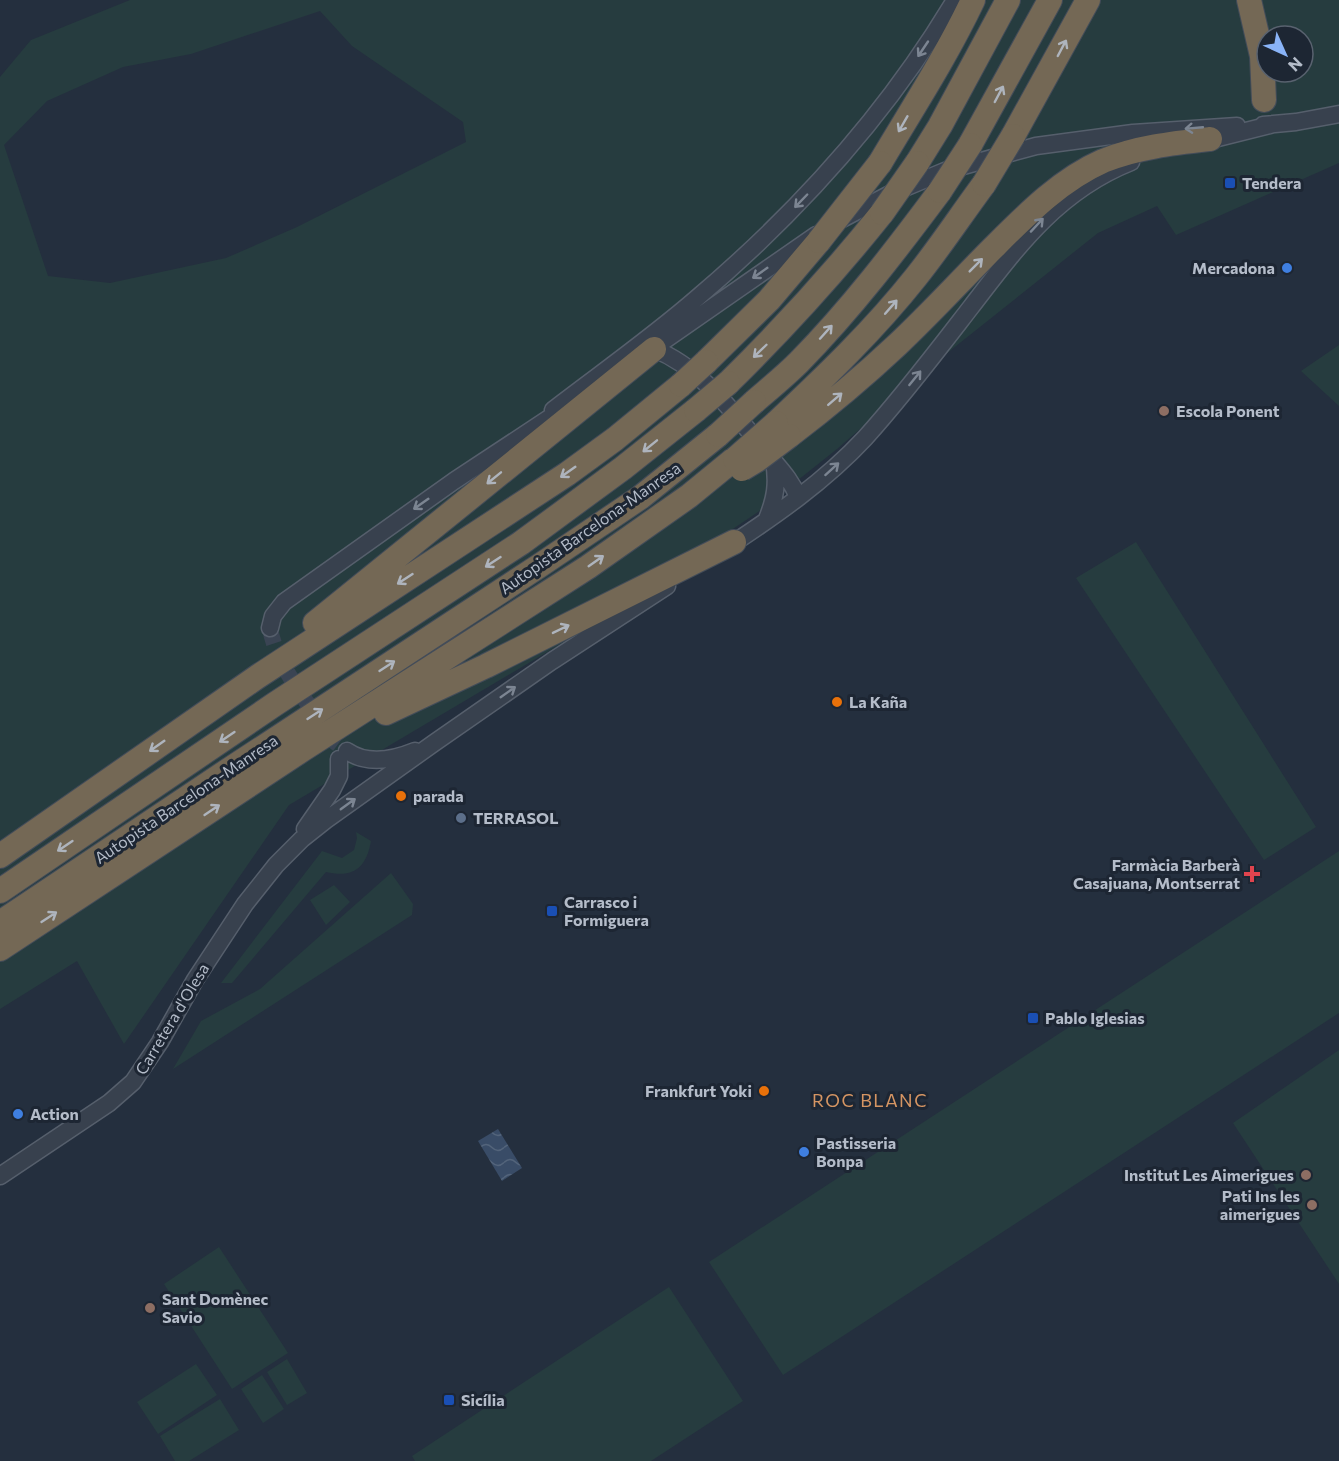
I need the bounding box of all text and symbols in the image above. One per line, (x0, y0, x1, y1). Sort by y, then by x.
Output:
north arrow (1255, 24, 1315, 84)
one-way arrow (917, 40, 929, 57)
one-way arrow (1056, 40, 1068, 57)
text: N (1285, 54, 1307, 76)
one-way arrow (993, 86, 1005, 103)
one-way arrow (896, 115, 908, 132)
one-way arrow (1185, 123, 1205, 134)
place label: Tendera (1242, 173, 1301, 192)
marker: Tendera (1223, 176, 1237, 190)
one-way arrow (794, 193, 808, 208)
one-way arrow (1030, 218, 1044, 233)
one-way arrow (969, 258, 984, 272)
place label: Mercadona (1192, 258, 1275, 277)
marker: Mercadona (1280, 261, 1294, 275)
one-way arrow (753, 267, 769, 279)
one-way arrow (884, 299, 897, 315)
one-way arrow (819, 325, 833, 340)
one-way arrow (753, 344, 768, 359)
one-way arrow (909, 370, 922, 386)
one-way arrow (827, 393, 843, 406)
place label: Escola Ponent (1176, 401, 1280, 420)
marker: Escola Ponent (1157, 404, 1171, 418)
one-way arrow (643, 440, 659, 453)
street label: Autopista Barcelona-Manresa (496, 458, 684, 597)
one-way arrow (825, 462, 840, 476)
one-way arrow (561, 466, 577, 478)
one-way arrow (486, 472, 502, 485)
one-way arrow (414, 498, 430, 510)
one-way arrow (587, 555, 603, 567)
one-way arrow (485, 556, 502, 568)
one-way arrow (397, 573, 414, 586)
one-way arrow (552, 622, 570, 634)
one-way arrow (378, 660, 395, 672)
one-way arrow (499, 686, 515, 698)
place label: La Kaña (849, 692, 907, 711)
marker: La Kaña (830, 695, 844, 709)
one-way arrow (306, 708, 323, 720)
street label: Autopista Barcelona-Manresa (91, 730, 281, 867)
one-way arrow (219, 731, 235, 743)
one-way arrow (149, 740, 166, 752)
place label: parada (413, 786, 464, 805)
marker: parada (394, 789, 408, 803)
one-way arrow (339, 798, 355, 810)
one-way arrow (203, 803, 220, 815)
place label: TERRASOL (473, 808, 558, 827)
marker: TERRASOL (454, 811, 468, 825)
one-way arrow (58, 840, 74, 852)
place label: Farmàcia Barberà Casajuana, Montserrat (1073, 855, 1240, 892)
marker: Farmàcia Barberà Casajuana, Montserrat (1245, 867, 1259, 881)
place label: Carrasco i Formiguera (564, 892, 649, 929)
marker: Carrasco i Formiguera (545, 904, 559, 918)
one-way arrow (40, 911, 57, 923)
street label: Carretera d'Olesa (131, 960, 212, 1078)
place label: Pablo Iglesias (1045, 1008, 1145, 1027)
marker: Pablo Iglesias (1026, 1011, 1040, 1025)
place label: Frankfurt Yoki (645, 1081, 752, 1100)
marker: Frankfurt Yoki (757, 1084, 771, 1098)
district label: ROC BLANC (812, 1089, 928, 1111)
place label: Action (30, 1104, 79, 1123)
marker: Action (11, 1107, 25, 1121)
place label: Pastisseria Bonpa (816, 1133, 896, 1170)
marker: Pastisseria Bonpa (797, 1145, 811, 1159)
place label: Institut Les Aimerigues (1124, 1165, 1294, 1184)
marker: Institut Les Aimerigues (1299, 1168, 1313, 1182)
place label: Pati Ins les aimerigues (1220, 1186, 1300, 1223)
marker: Pati Ins les aimerigues (1305, 1198, 1319, 1212)
place label: Sant Domènec Savio (162, 1289, 268, 1326)
marker: Sant Domènec Savio (143, 1301, 157, 1315)
place label: Sicília (461, 1390, 505, 1409)
marker: Sicília (442, 1393, 456, 1407)

